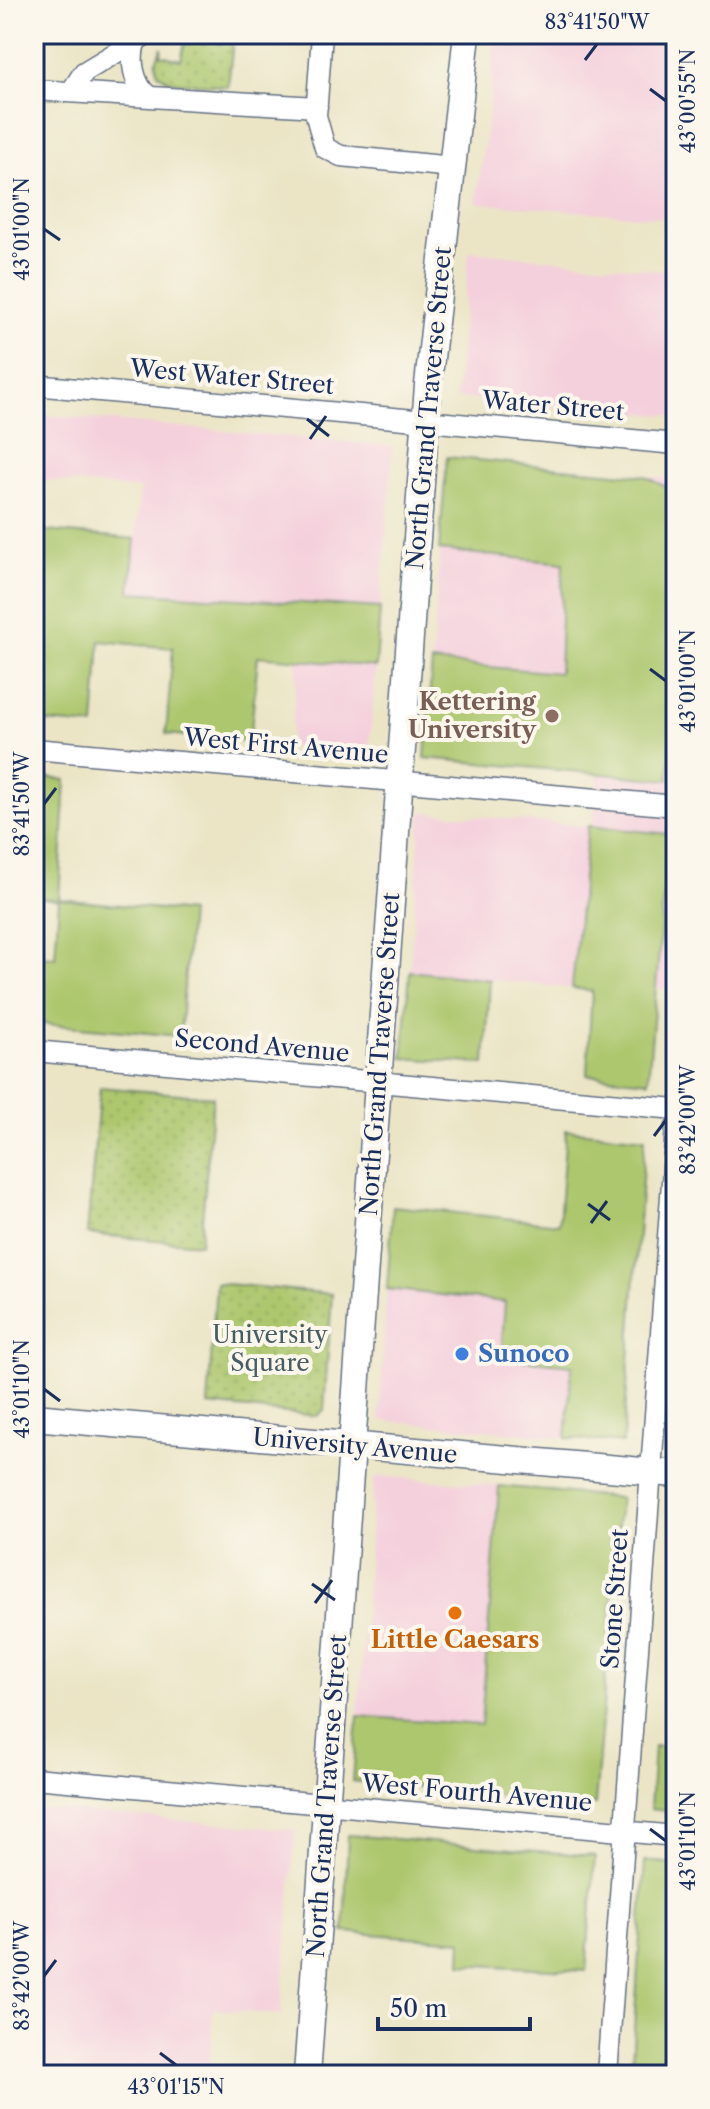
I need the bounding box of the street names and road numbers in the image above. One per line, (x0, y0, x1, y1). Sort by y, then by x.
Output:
street label: North Grand Traverse Street (400, 245, 457, 571)
street label: West Water Street (128, 353, 336, 400)
street label: Water Street (480, 385, 626, 426)
street label: West First Avenue (181, 722, 390, 769)
street label: North Grand Traverse Street (354, 891, 405, 1217)
street label: Second Avenue (173, 1023, 351, 1068)
street label: University Avenue (251, 1422, 459, 1469)
street label: Stone Street (595, 1527, 634, 1670)
street label: North Grand Traverse Street (301, 1633, 352, 1959)
street label: West Fourth Avenue (360, 1768, 594, 1817)

